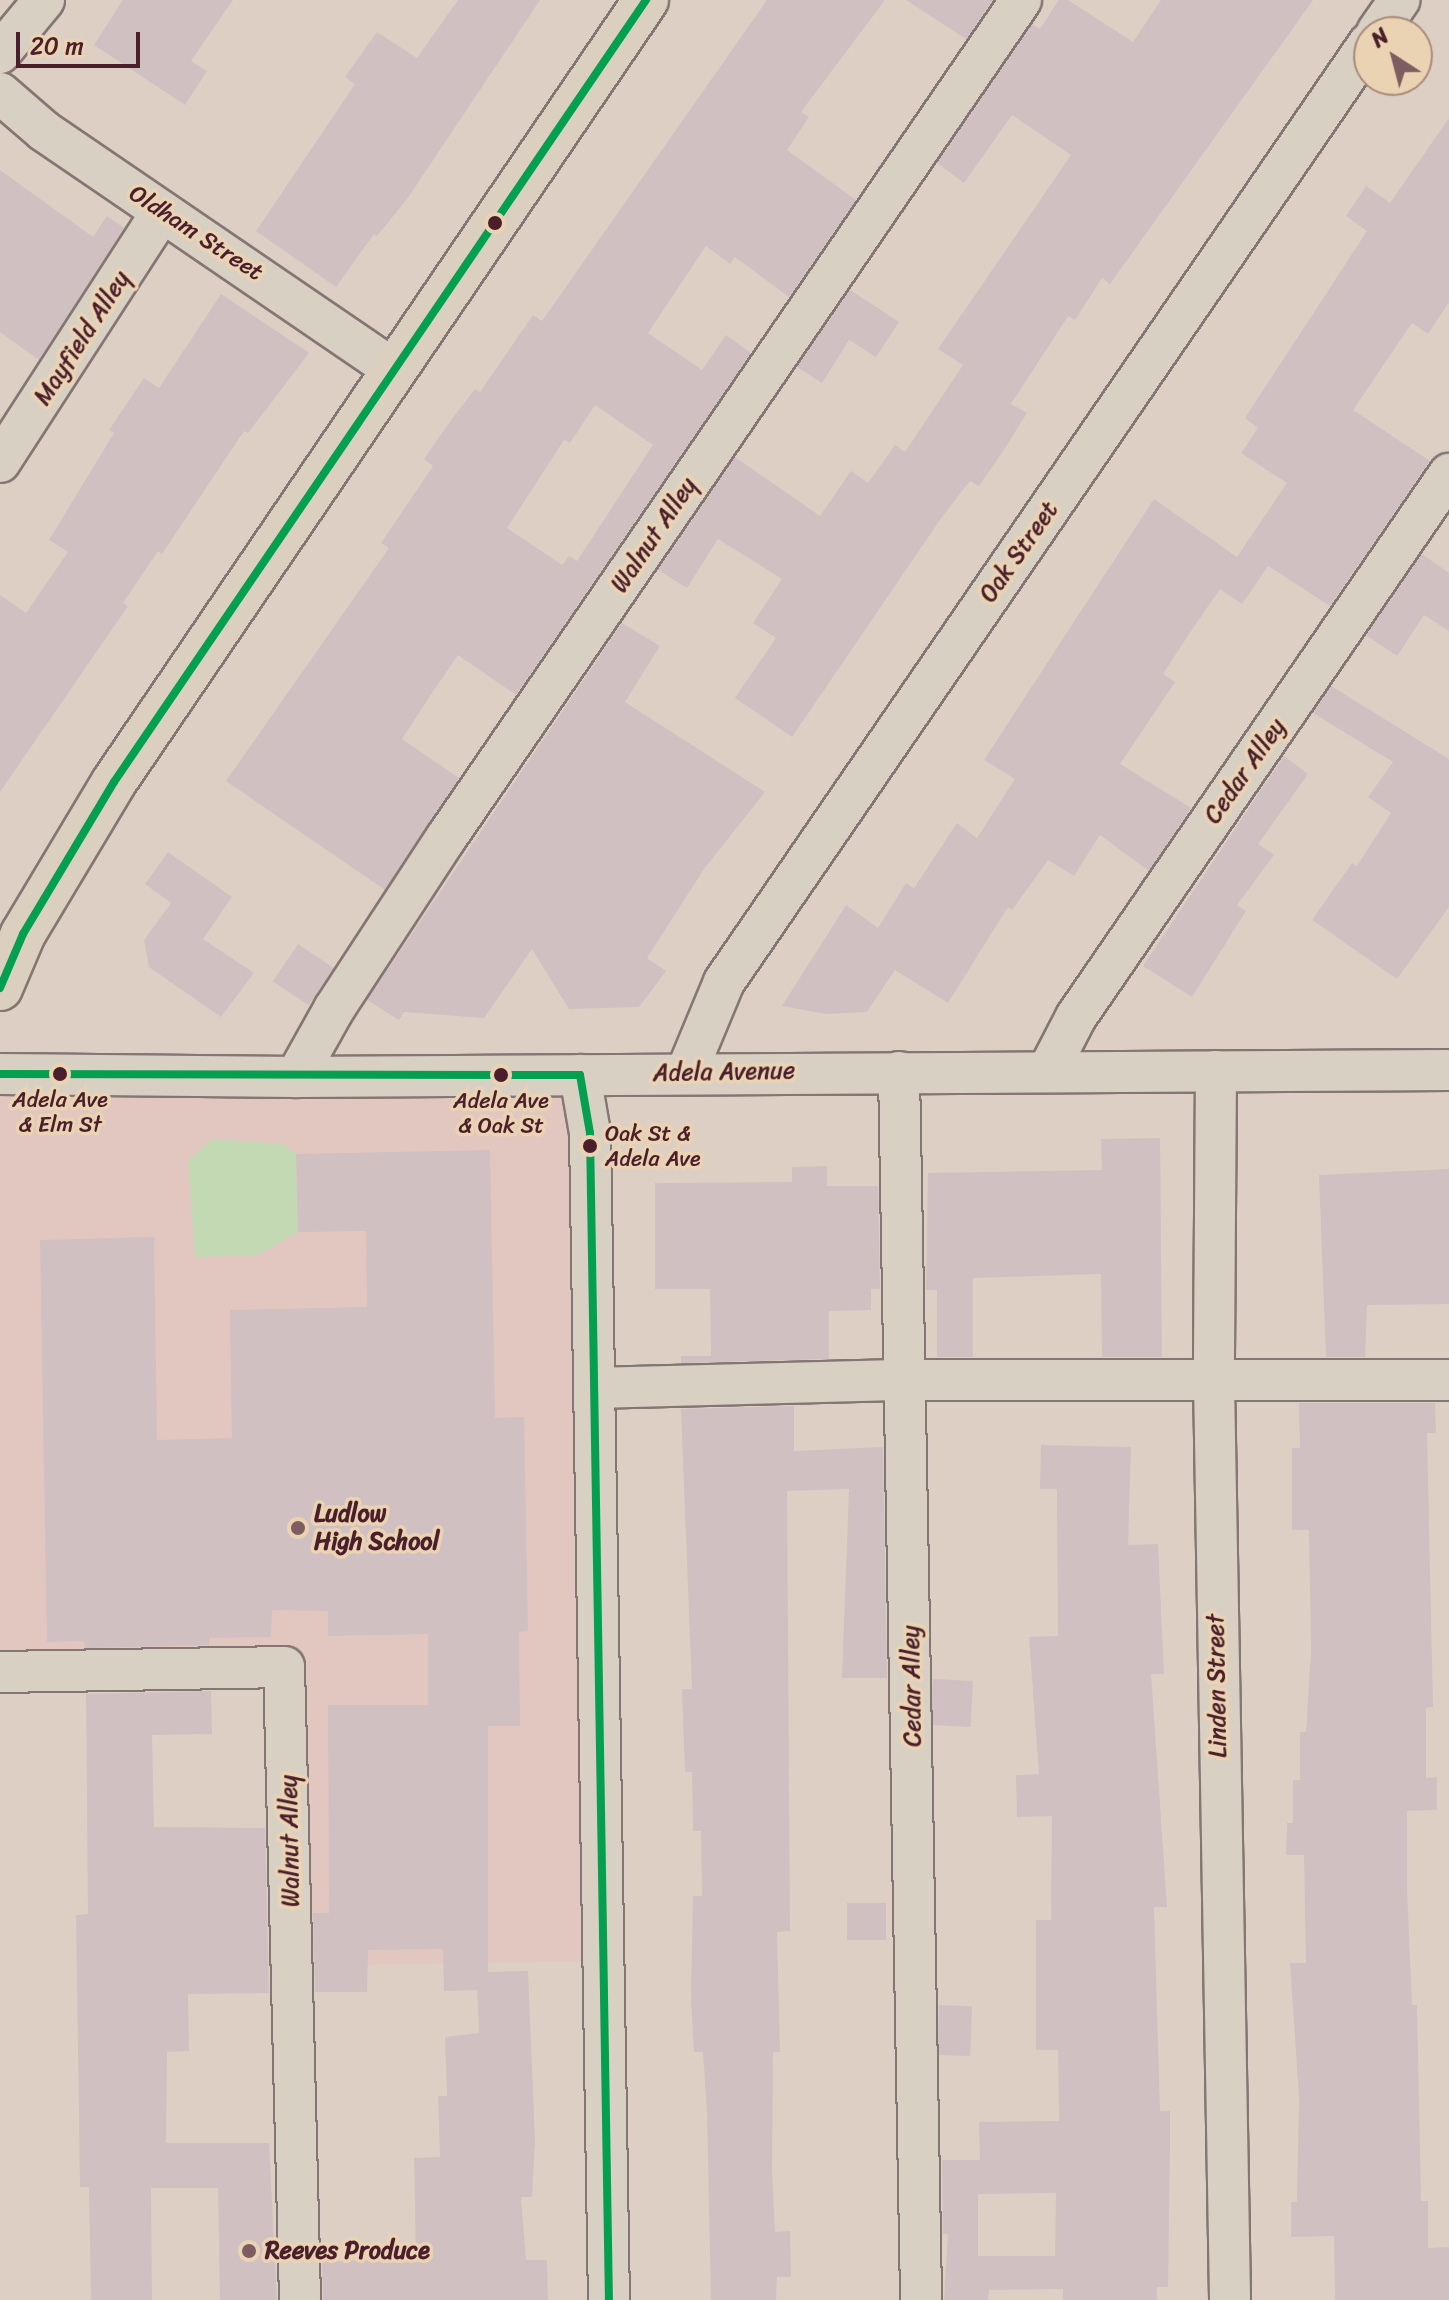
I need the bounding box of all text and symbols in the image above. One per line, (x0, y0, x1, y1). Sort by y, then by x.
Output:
scale bar (20, 16, 144, 66)
north arrow (1353, 16, 1433, 96)
text: N (1362, 18, 1397, 58)
text: 20 m (30, 25, 84, 67)
street label: Oldham Street (124, 179, 268, 287)
unlabelled marker (487, 215, 503, 231)
street label: Mayfield Alley (28, 266, 136, 410)
street label: Walnut Alley (605, 472, 703, 598)
street label: Oak Street (974, 496, 1064, 608)
street label: Cedar Alley (1198, 713, 1292, 829)
street label: Adela Avenue (653, 1056, 795, 1088)
marker: Adela Ave & Elm St (52, 1066, 68, 1082)
marker: Adela Ave & Oak St (493, 1067, 509, 1083)
place label: Adela Ave & Elm St (12, 1086, 108, 1138)
place label: Adela Ave & Oak St (453, 1087, 549, 1138)
place label: Oak St & Adela Ave (605, 1120, 701, 1172)
marker: Oak St & Adela Ave (582, 1138, 598, 1154)
place label: Ludlow High School (314, 1500, 439, 1556)
marker: Ludlow High School (289, 1519, 307, 1537)
street label: Linden Street (1201, 1613, 1233, 1759)
street label: Cedar Alley (897, 1625, 927, 1747)
street label: Walnut Alley (274, 1774, 306, 1908)
place label: Reeves Produce (265, 2237, 430, 2265)
marker: Reeves Produce (240, 2242, 258, 2260)

